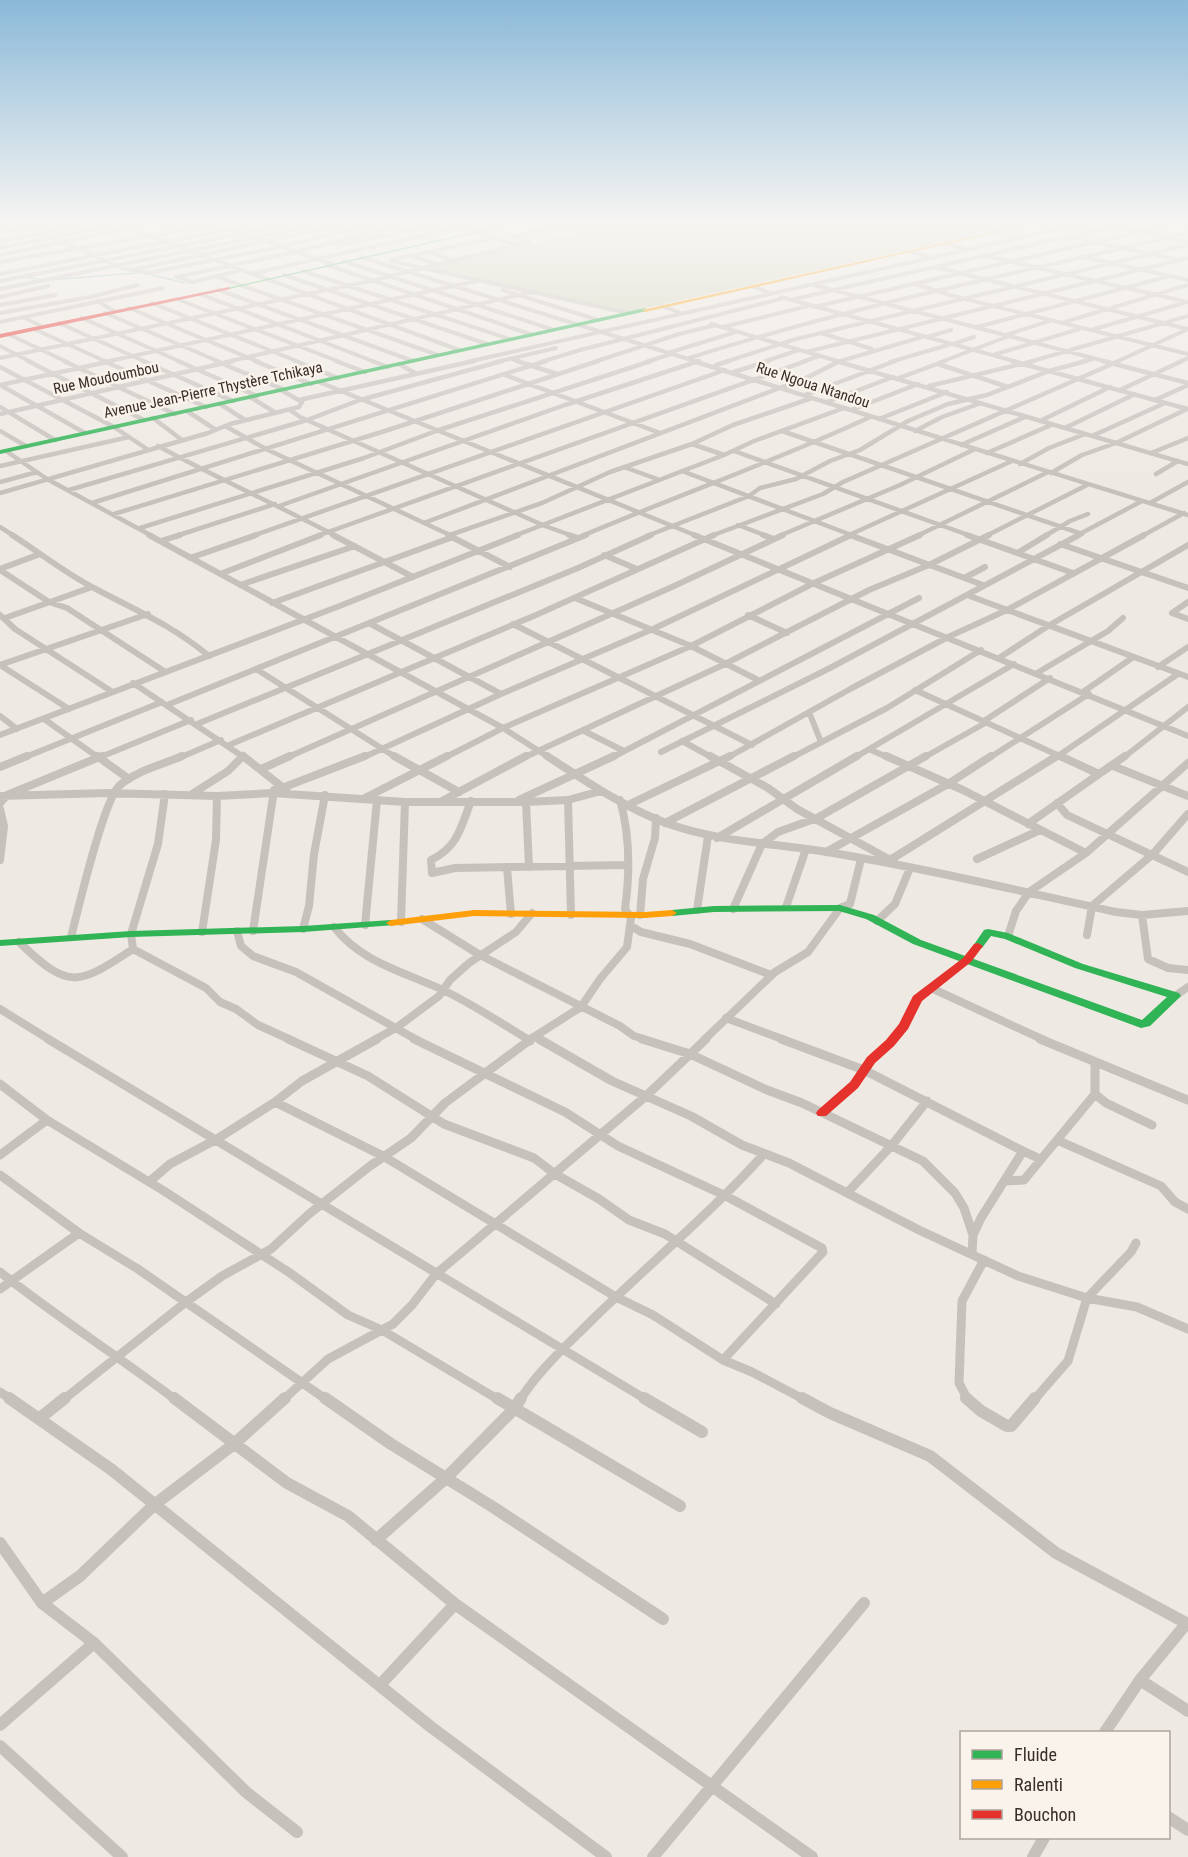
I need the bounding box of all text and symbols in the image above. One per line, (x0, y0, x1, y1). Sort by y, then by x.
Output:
street label: Rue Moudoumbou (52, 358, 160, 398)
street label: Avenue Jean-Pierre Thystère Tchikaya (102, 358, 324, 422)
street label: Rue Ngoua Ntandou (754, 358, 872, 412)
legend (960, 1731, 1170, 1839)
text: Fluide (1014, 1744, 1057, 1765)
text: Ralenti (1014, 1774, 1063, 1795)
text: Bouchon (1014, 1804, 1076, 1825)

